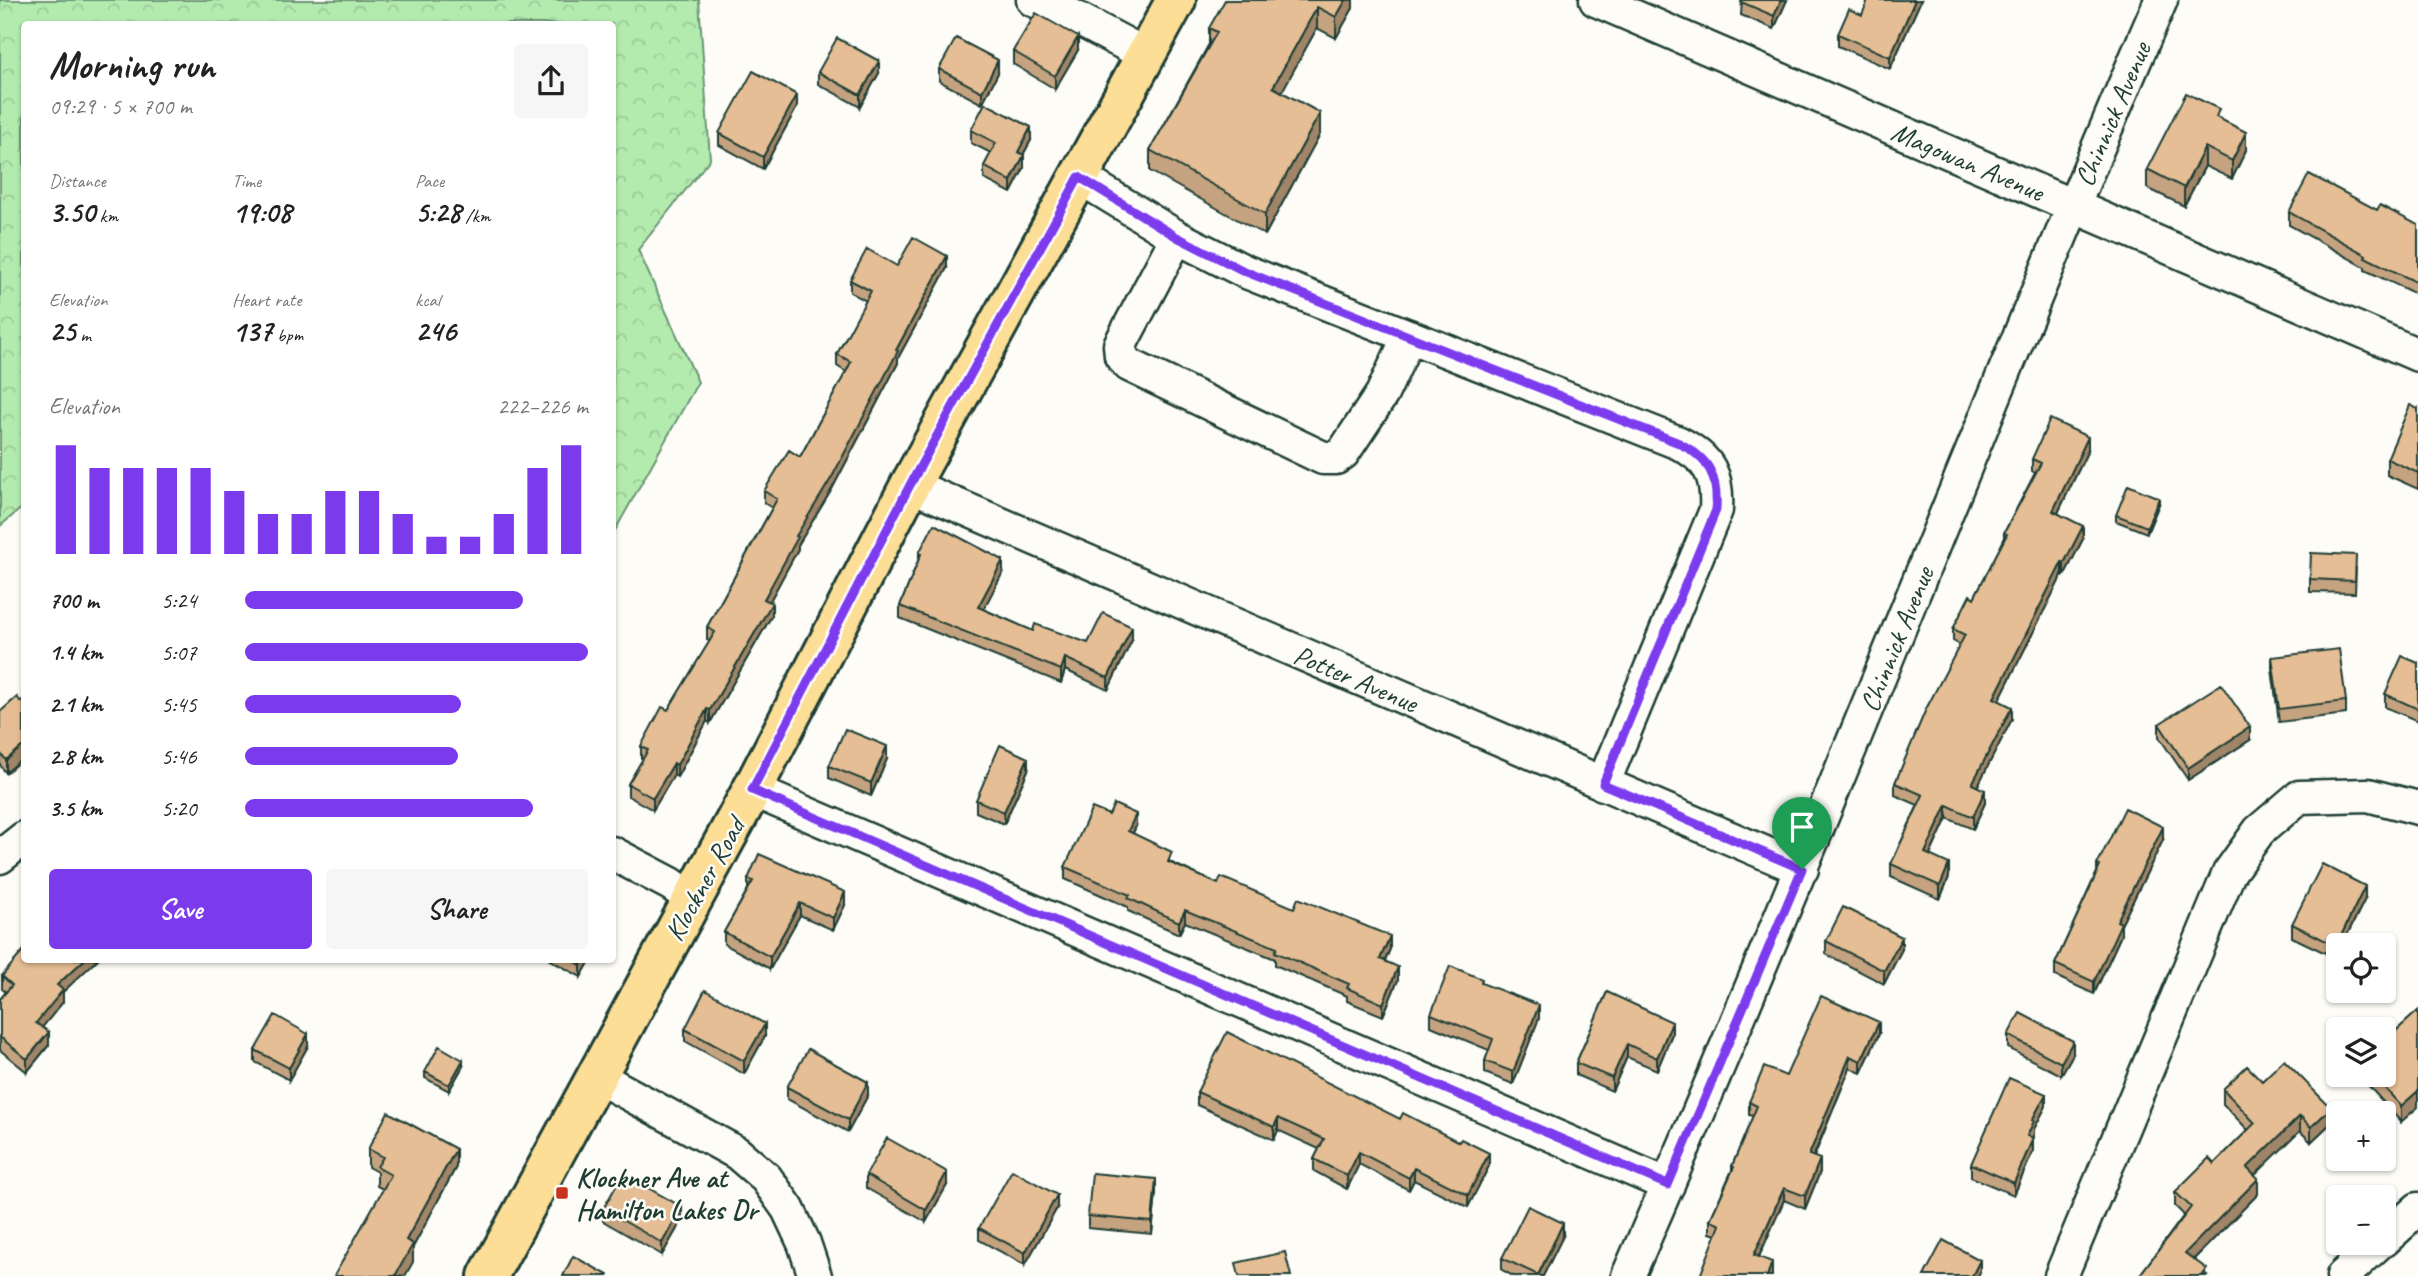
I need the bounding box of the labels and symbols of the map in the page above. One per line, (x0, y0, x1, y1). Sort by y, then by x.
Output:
street label: Chinnick Avenue (2066, 35, 2159, 191)
street label: Magowan Avenue (1886, 114, 2051, 210)
street label: Chinnick Avenue (1852, 560, 1942, 717)
street label: Potter Avenue (1289, 637, 1425, 721)
pin (1772, 797, 1832, 869)
street label: Klockner Road (656, 808, 754, 947)
place label: Klockner Ave at Hamilton Lakes Dr (576, 1160, 760, 1227)
marker: Klockner Ave at Hamilton Lakes Dr (554, 1185, 570, 1201)

